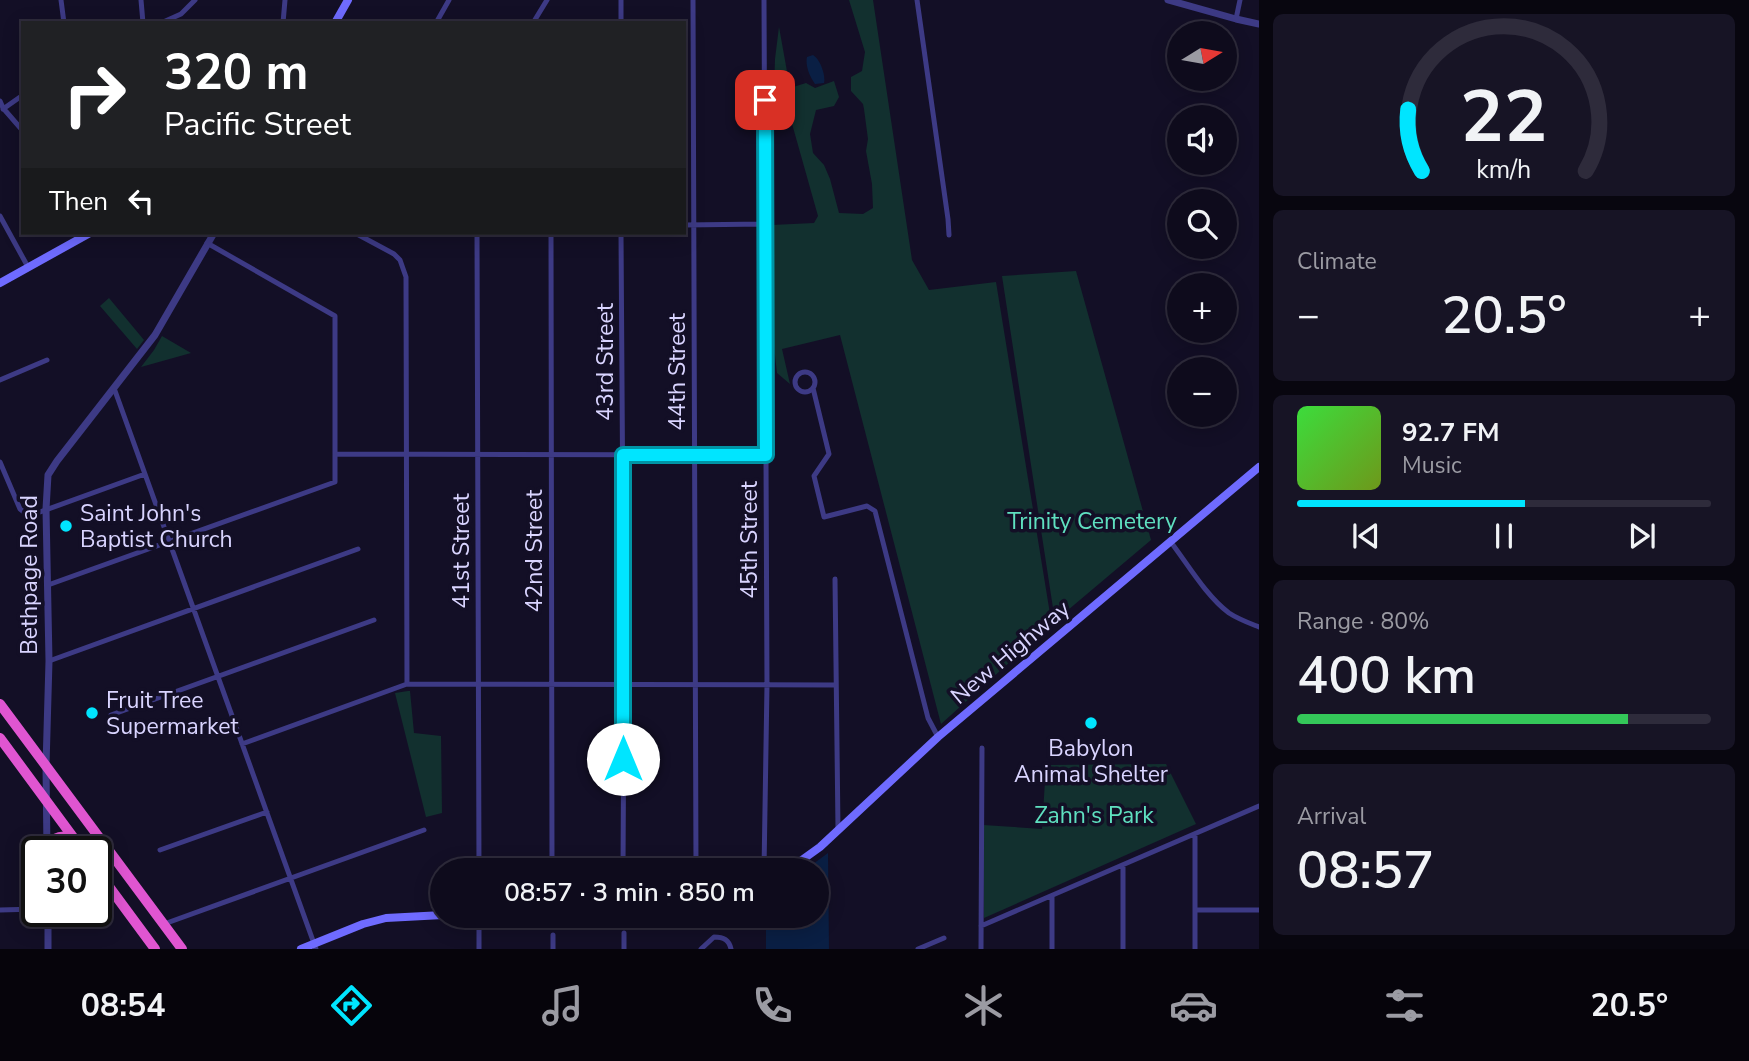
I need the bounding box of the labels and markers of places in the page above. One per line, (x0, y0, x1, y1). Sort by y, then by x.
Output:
pin (735, 70, 795, 130)
place label: Saint John's Baptist Church (80, 498, 233, 555)
marker: Saint John's Baptist Church (58, 518, 74, 534)
place label: Fruit Tree Supermarket (106, 685, 239, 742)
marker: Fruit Tree Supermarket (84, 705, 100, 721)
marker: Babylon Animal Shelter (1083, 715, 1099, 731)
place label: Babylon Animal Shelter (1014, 733, 1169, 790)

